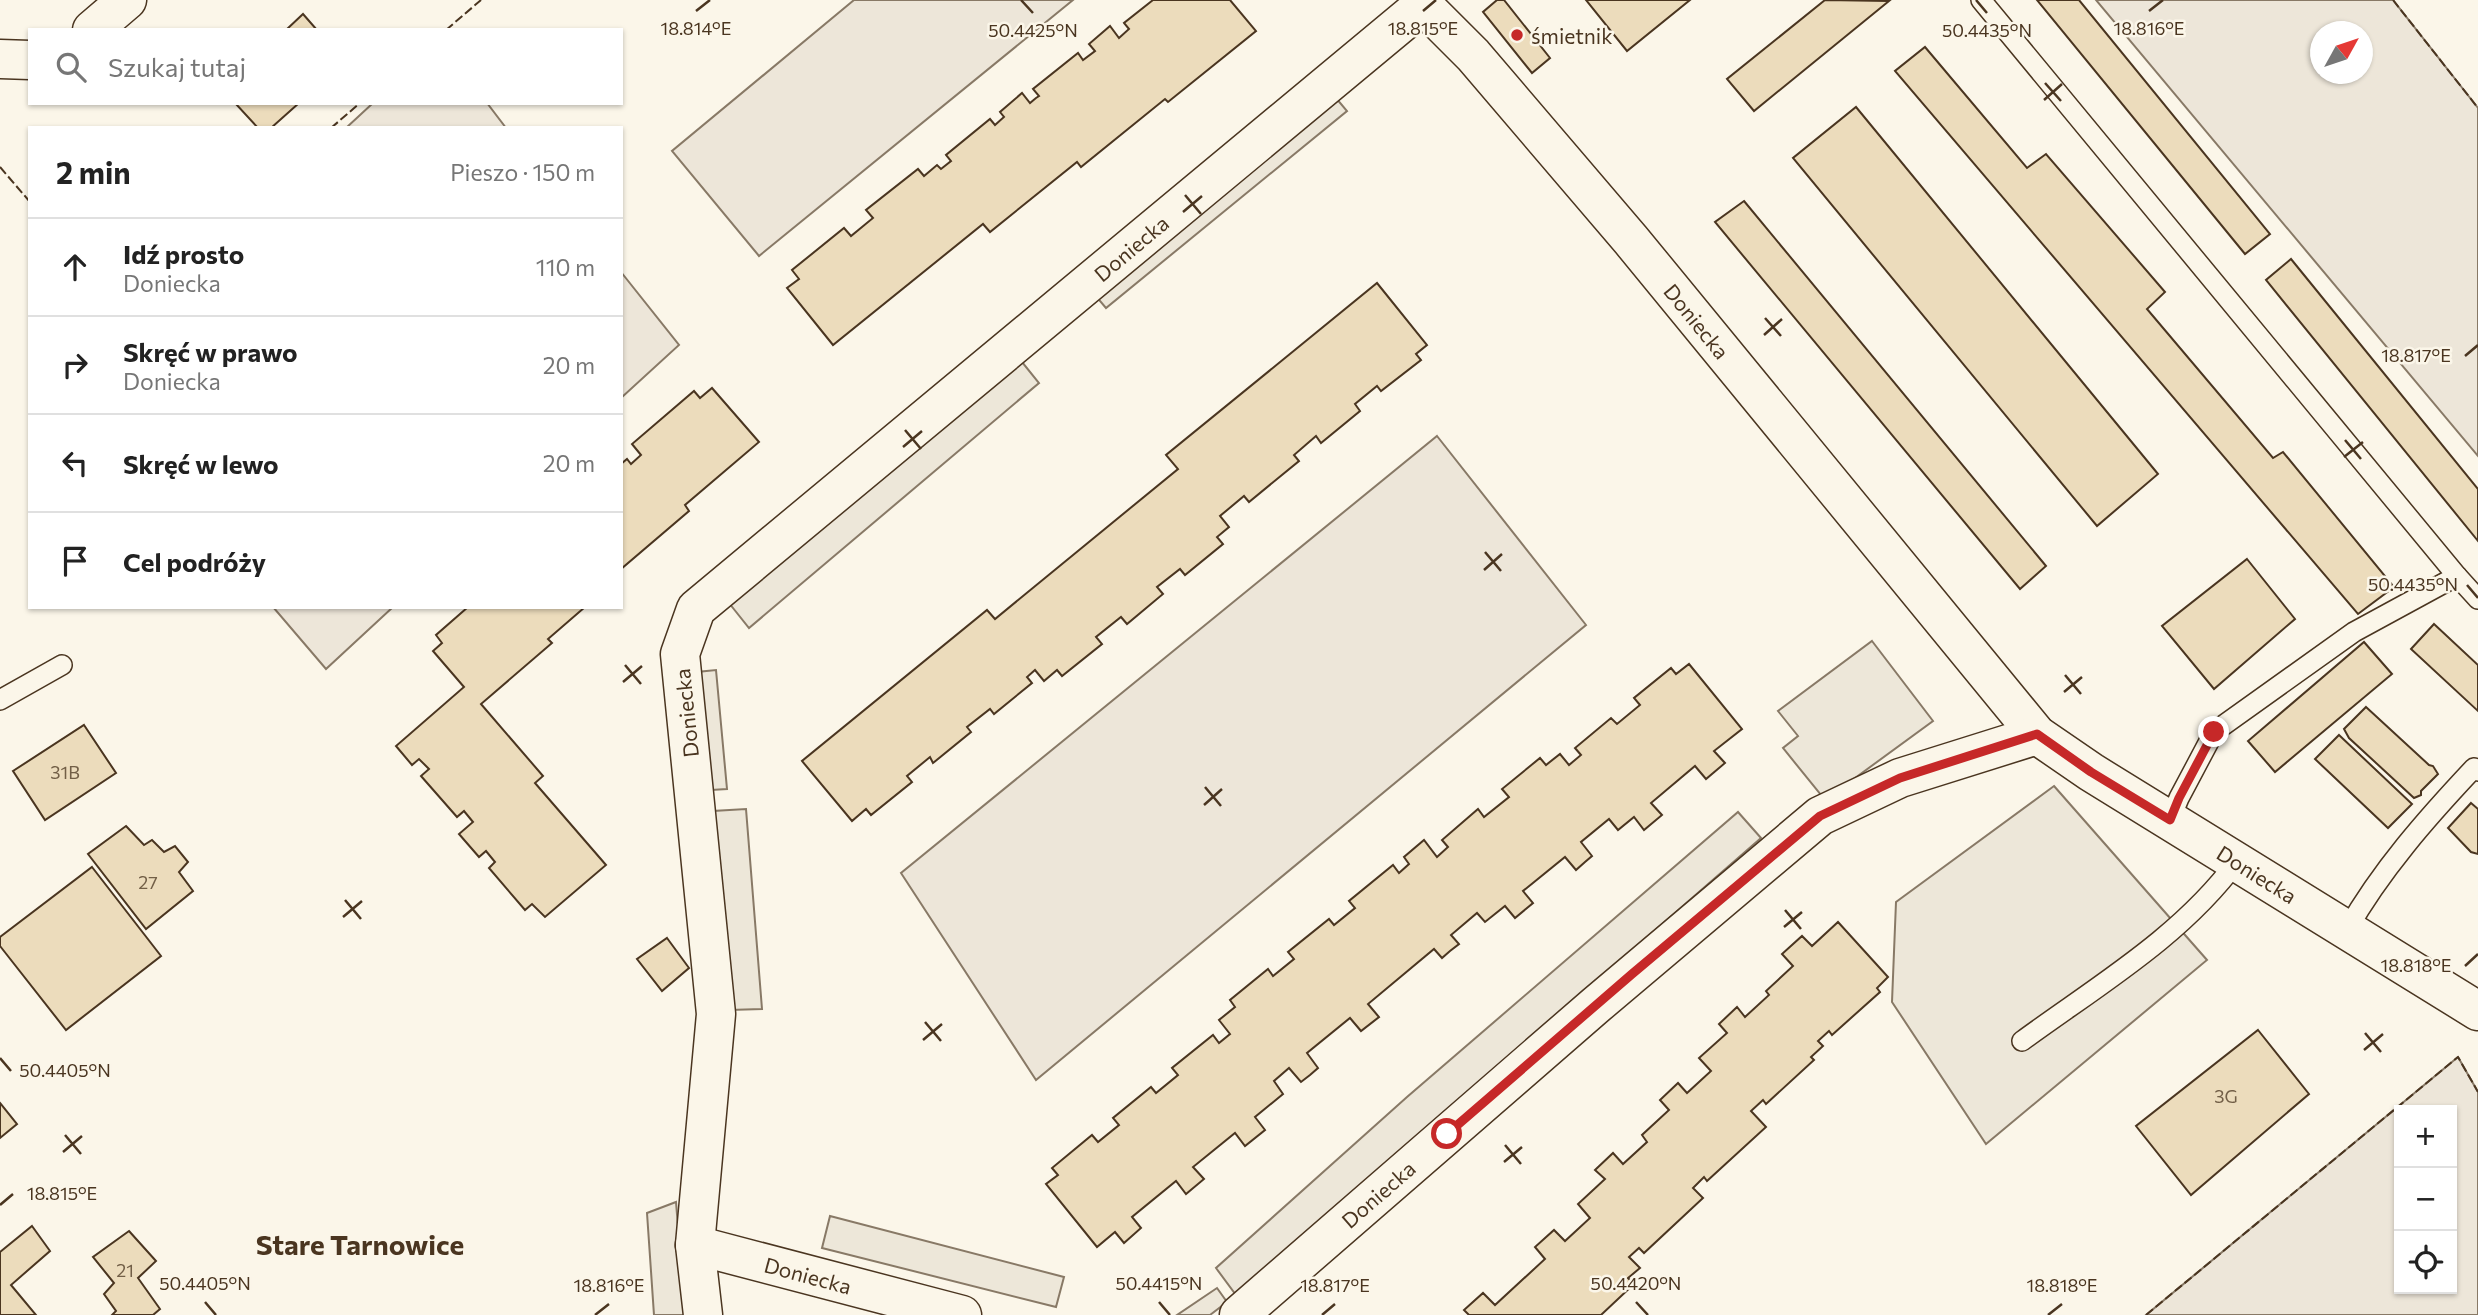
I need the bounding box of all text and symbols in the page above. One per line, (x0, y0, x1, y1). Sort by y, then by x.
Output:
text: 18.814°E (661, 17, 731, 39)
text: 18.815°E (1388, 17, 1458, 39)
text: 18.816°E (2114, 17, 2184, 39)
text: 50.4425°N (988, 19, 1078, 41)
text: 50.4435°N (1942, 19, 2032, 41)
north arrow (2310, 21, 2373, 84)
place label: śmietnik (1531, 23, 1613, 48)
marker: śmietnik (1509, 27, 1525, 43)
search box (28, 28, 623, 105)
icon: search (52, 48, 90, 86)
text: Szukaj tutaj (108, 51, 246, 82)
text: 2 min (56, 153, 131, 190)
text: Pieszo · 150 m (450, 158, 595, 186)
street label: Doniecka (1089, 210, 1173, 286)
text: Idź prosto (123, 238, 244, 269)
icon: ahead (56, 248, 94, 286)
text: 110 m (536, 253, 595, 281)
text: Doniecka (123, 269, 221, 297)
street label: Doniecka (1659, 278, 1735, 364)
text: Skręć w prawo (123, 336, 298, 367)
text: 18.817°E (2381, 344, 2451, 366)
icon: right (56, 346, 94, 384)
text: 20 m (543, 351, 595, 379)
text: Doniecka (123, 367, 221, 395)
icon: left (56, 444, 94, 482)
text: Skręć w lewo (123, 448, 279, 479)
text: 20 m (543, 449, 595, 477)
icon: arrive (56, 542, 94, 580)
text: Cel podróży (123, 546, 266, 577)
text: 50.4435°N (2368, 573, 2458, 595)
street label: Doniecka (669, 667, 703, 759)
route end (2198, 716, 2229, 747)
house number: 31B (50, 761, 80, 783)
street label: Doniecka (2213, 840, 2301, 908)
house number: 27 (138, 871, 158, 893)
text: 18.818°E (2381, 954, 2451, 976)
text: 50.4405°N (19, 1059, 111, 1081)
house number: 3G (2214, 1085, 2238, 1107)
map controls (2394, 1105, 2457, 1294)
button: + (2394, 1105, 2457, 1168)
route start (1431, 1118, 1462, 1149)
street label: Doniecka (1336, 1155, 1420, 1233)
button: − (2394, 1168, 2457, 1231)
text: 18.815°E (27, 1182, 97, 1204)
district label: Stare Tarnowice (256, 1227, 464, 1261)
button: locate (2394, 1231, 2457, 1294)
street label: Doniecka (762, 1251, 854, 1299)
house number: 21 (116, 1259, 134, 1281)
text: 50.4405°N (159, 1272, 251, 1294)
text: 50.4415°N (1116, 1272, 1202, 1294)
text: 50.4420°N (1591, 1272, 1681, 1294)
text: 18.816°E (574, 1274, 644, 1296)
text: 18.817°E (1300, 1274, 1370, 1296)
text: 18.818°E (2027, 1274, 2097, 1296)

